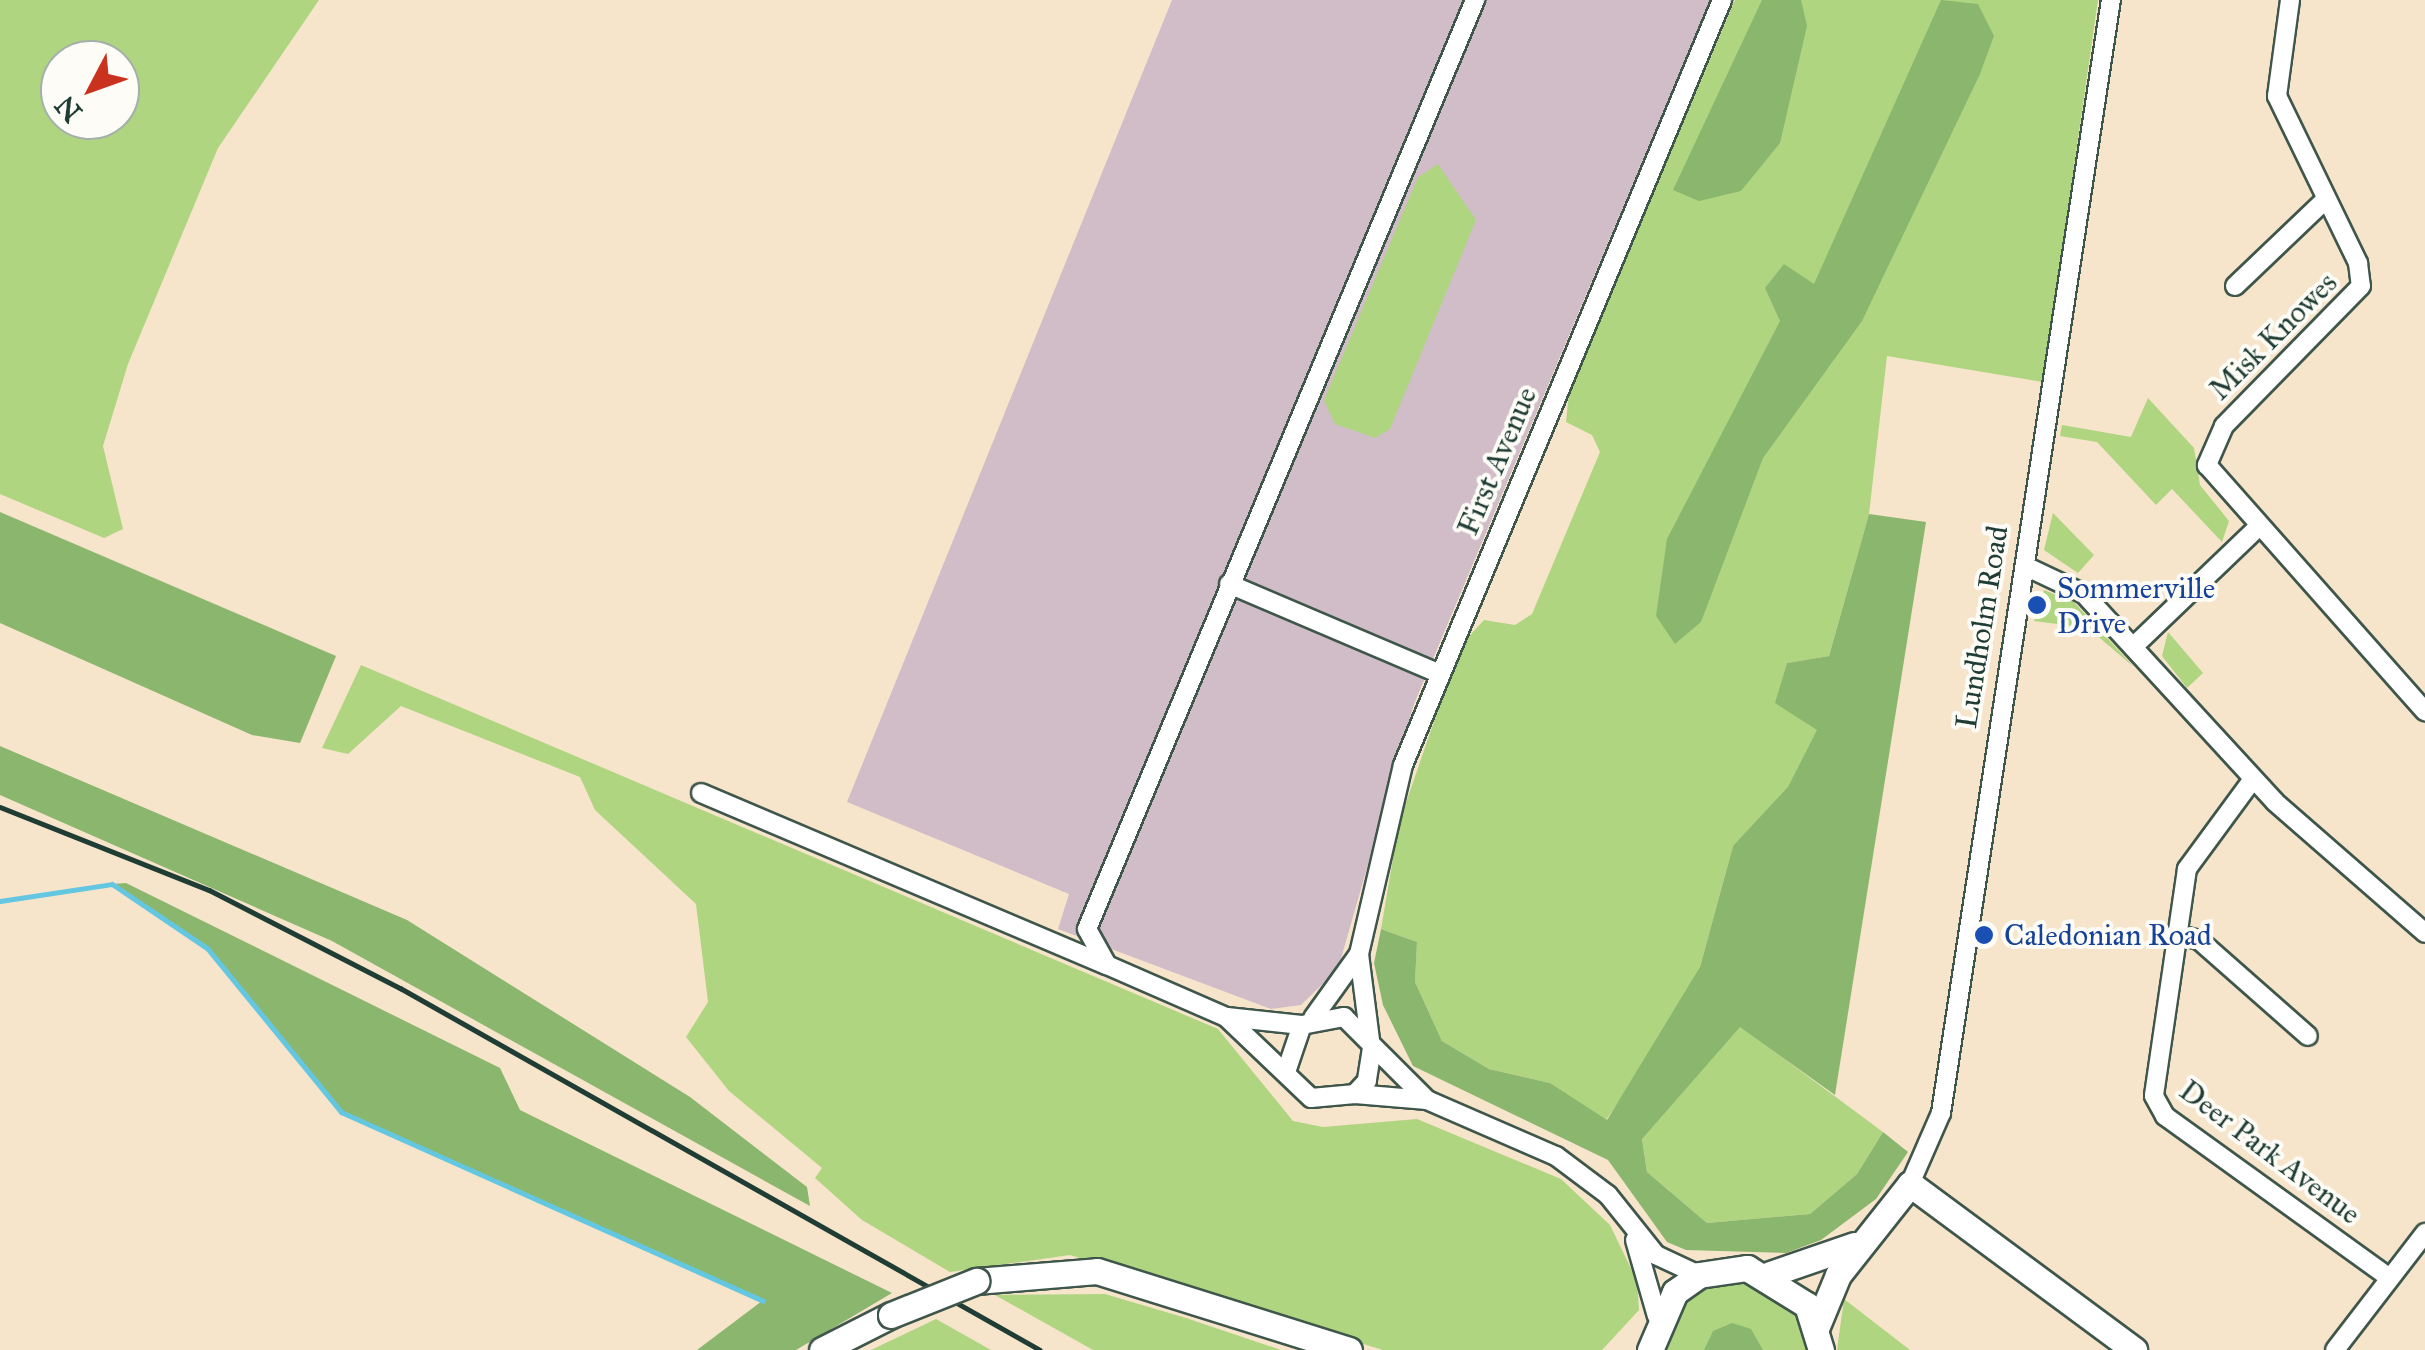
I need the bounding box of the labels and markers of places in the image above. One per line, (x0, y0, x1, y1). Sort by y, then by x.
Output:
place label: Sommerville Drive (2057, 570, 2215, 640)
marker: Sommerville Drive (2026, 594, 2048, 616)
place label: Caledonian Road (2004, 917, 2212, 953)
marker: Caledonian Road (1973, 924, 1995, 946)

